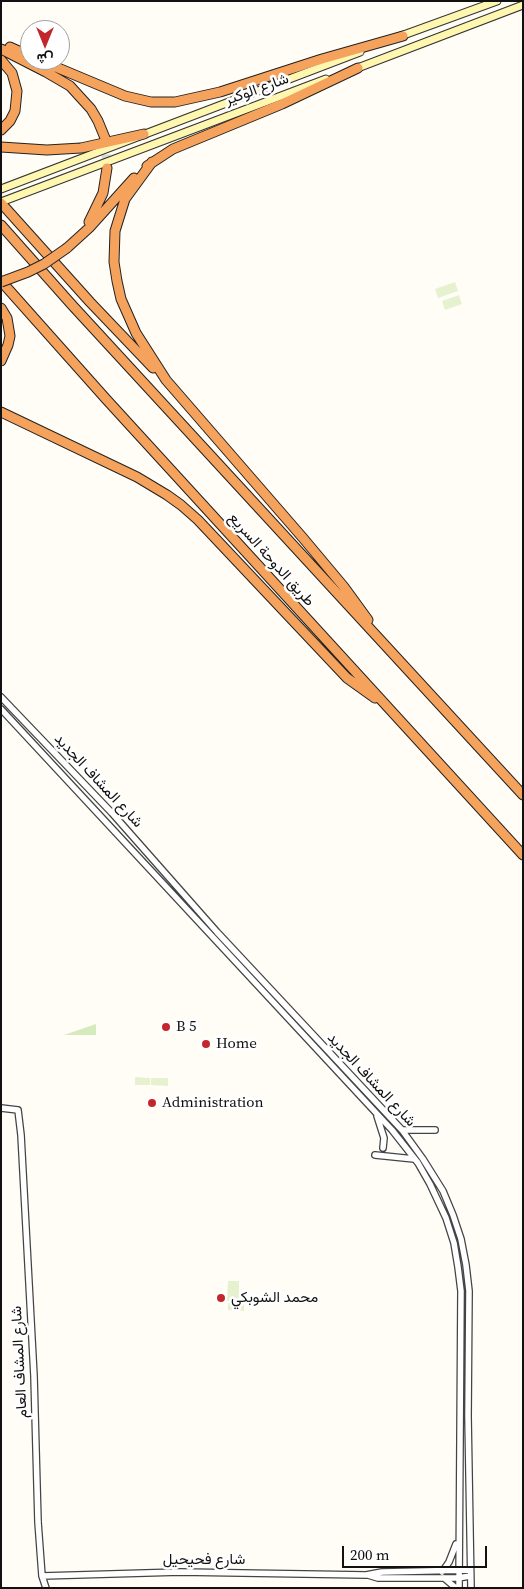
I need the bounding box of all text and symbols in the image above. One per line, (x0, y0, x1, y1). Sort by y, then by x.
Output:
north arrow (20, 20, 70, 70)
text: ش (37, 49, 53, 69)
street label: شارع الوكير (223, 70, 291, 110)
street label: طريق الدوحة السريع (224, 509, 318, 611)
street label: شارع المشاف الجديد (50, 730, 146, 832)
place label: B 5 (176, 1018, 196, 1036)
marker: B 5 (160, 1021, 172, 1033)
street label: شارع المشاف الجديد (323, 1029, 419, 1131)
place label: Home (216, 1035, 257, 1053)
marker: Home (200, 1038, 212, 1050)
place label: Administration (162, 1094, 264, 1112)
marker: Administration (146, 1097, 158, 1109)
place label: محمد الشوبكي (231, 1289, 318, 1307)
marker: محمد الشوبكي (215, 1292, 227, 1304)
street label: شارع المشاف العام (8, 1305, 32, 1419)
scale bar (344, 1536, 489, 1568)
text: 200 m (350, 1544, 390, 1565)
street label: شارع فحيحيل (163, 1551, 245, 1569)

